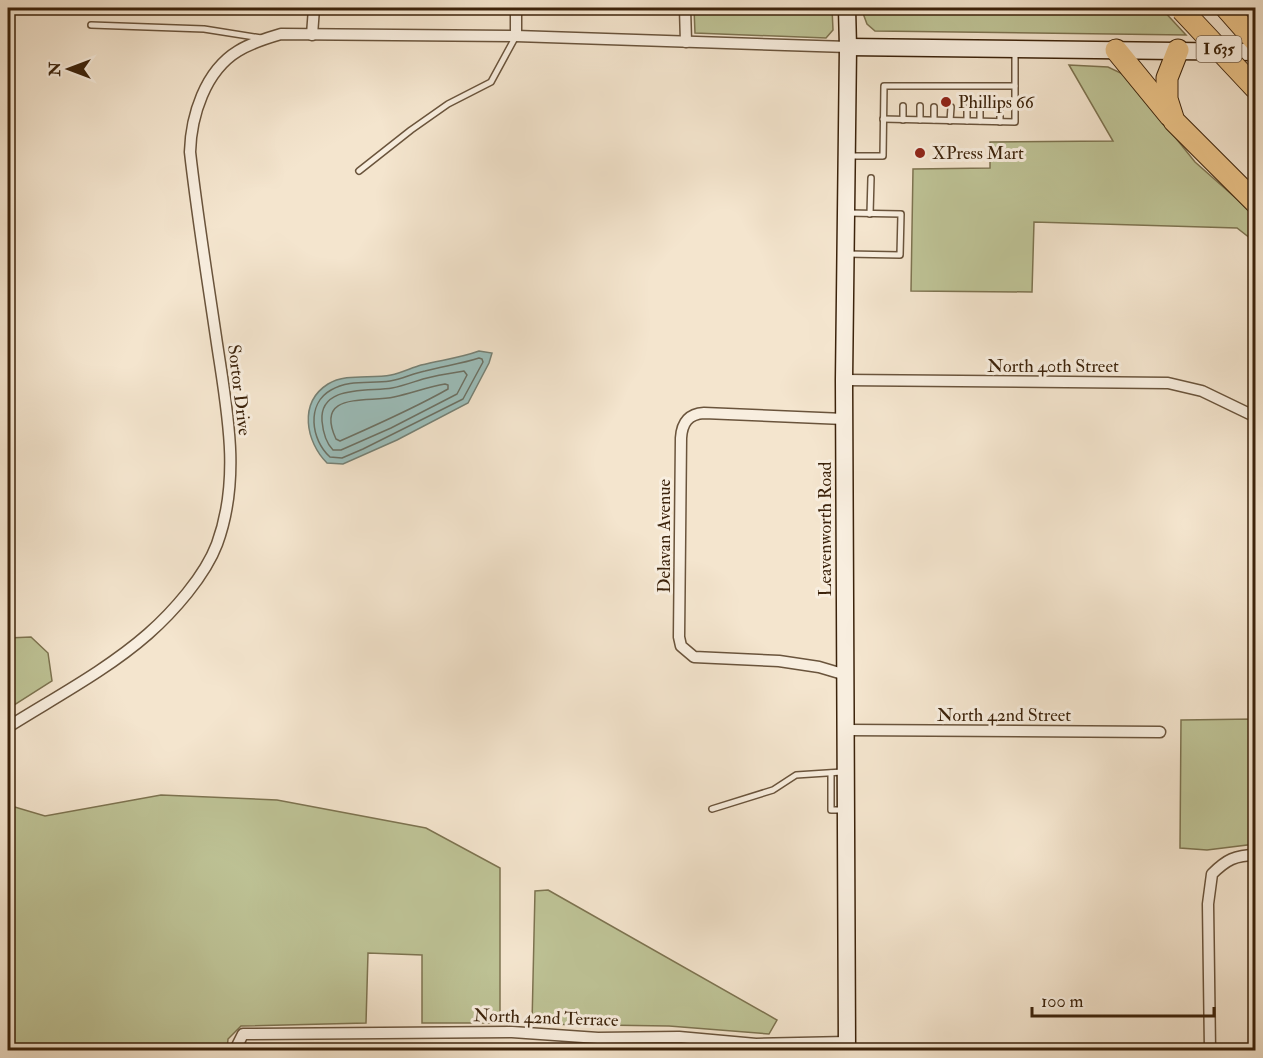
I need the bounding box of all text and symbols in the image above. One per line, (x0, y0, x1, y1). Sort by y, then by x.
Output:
road number: I 635 (1196, 36, 1242, 62)
north arrow (39, 39, 99, 99)
text: N (45, 61, 65, 77)
place label: Phillips 66 (958, 91, 1035, 114)
marker: Phillips 66 (939, 95, 953, 109)
place label: XPress Mart (932, 142, 1024, 165)
marker: XPress Mart (913, 146, 927, 160)
street label: Sortor Drive (222, 343, 256, 437)
street label: North 40th Street (987, 355, 1119, 378)
street label: Leavenworth Road (814, 461, 837, 596)
street label: Delavan Avenue (653, 478, 676, 593)
street label: North 42nd Street (937, 704, 1071, 727)
scale bar (1032, 980, 1214, 1018)
text: 100 m (1041, 990, 1084, 1013)
street label: North 42nd Terrace (473, 1004, 619, 1032)

